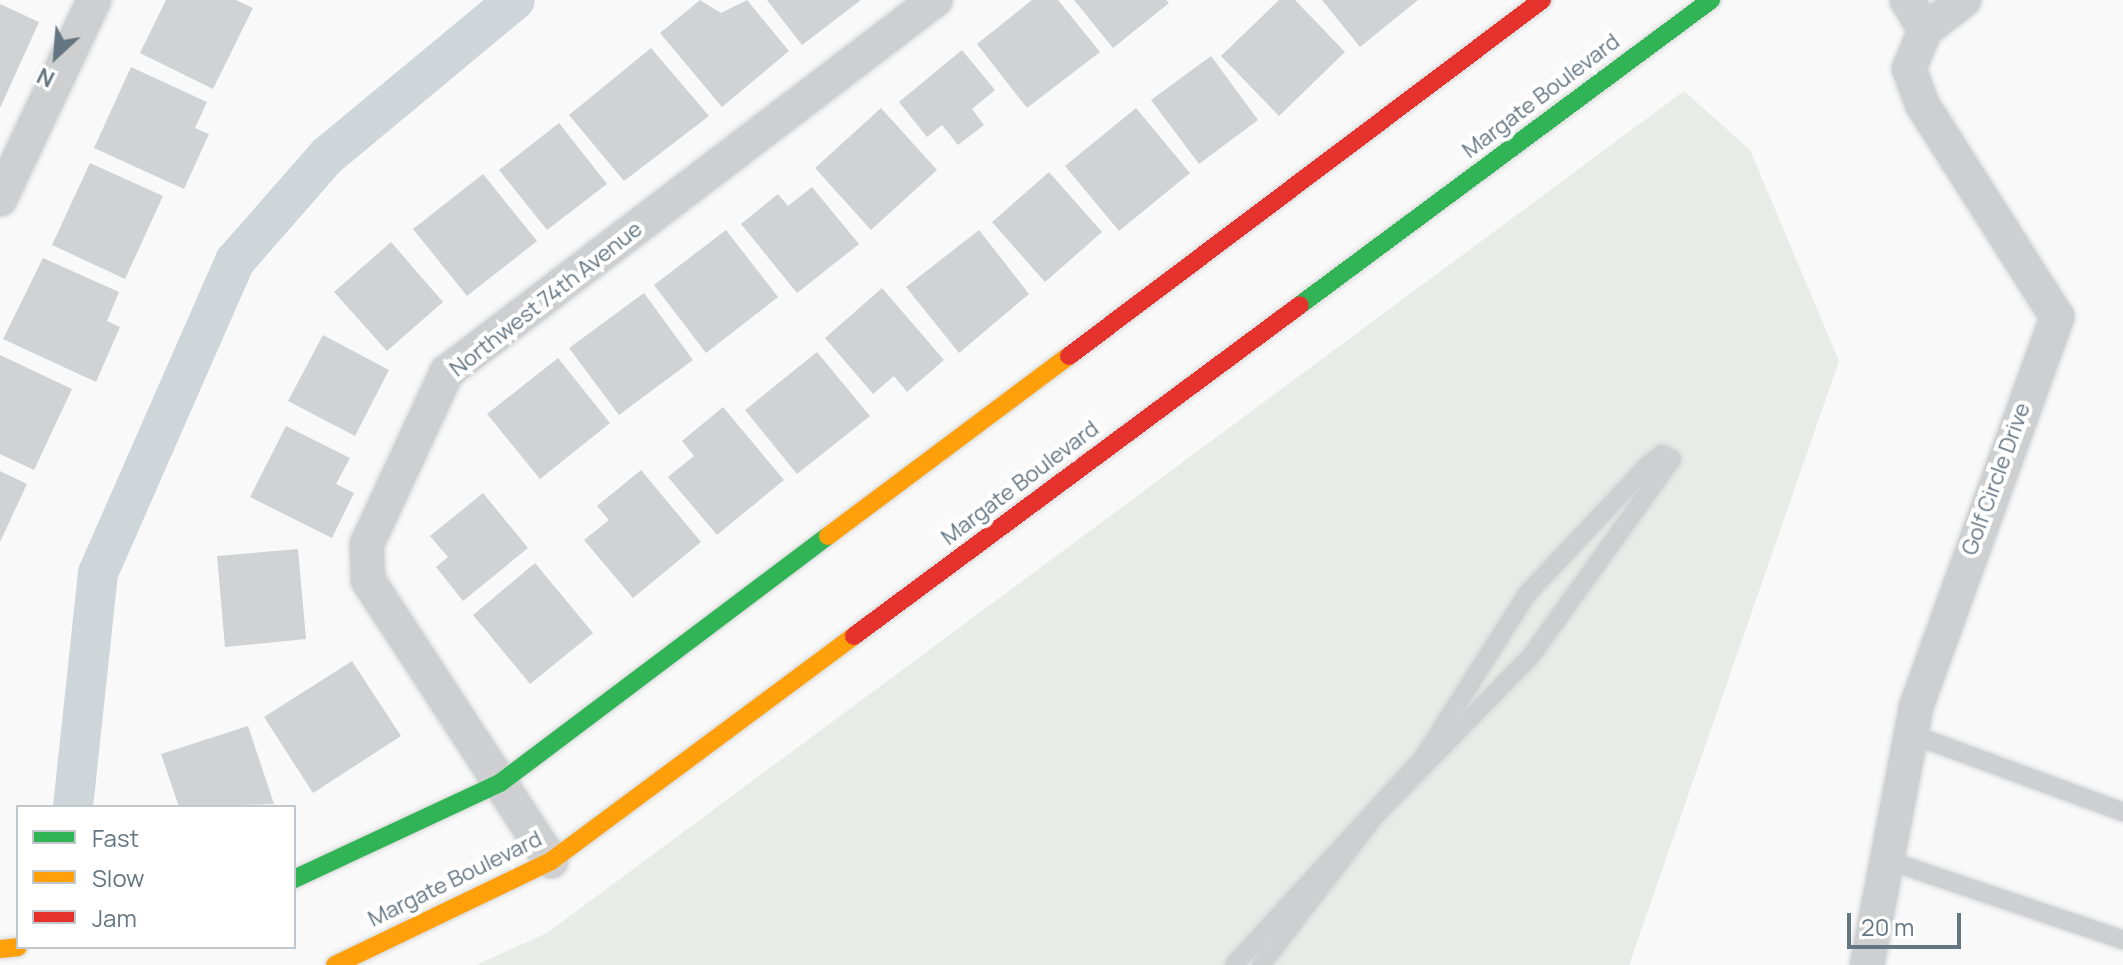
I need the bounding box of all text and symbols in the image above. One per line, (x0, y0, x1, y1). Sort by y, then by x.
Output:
north arrow (16, 16, 96, 96)
street label: Margate Boulevard (1457, 28, 1625, 164)
text: N (32, 61, 59, 95)
street label: Northwest 74th Avenue (445, 216, 647, 382)
street label: Golf Circle Drive (1956, 399, 2036, 559)
street label: Margate Boulevard (936, 415, 1104, 551)
legend (16, 805, 296, 949)
text: Fast (92, 821, 139, 854)
street label: Margate Boulevard (364, 826, 546, 932)
text: Slow (92, 861, 145, 894)
scale bar (1851, 897, 1965, 947)
text: Jam (92, 901, 137, 934)
text: 20 m (1861, 910, 1914, 943)

